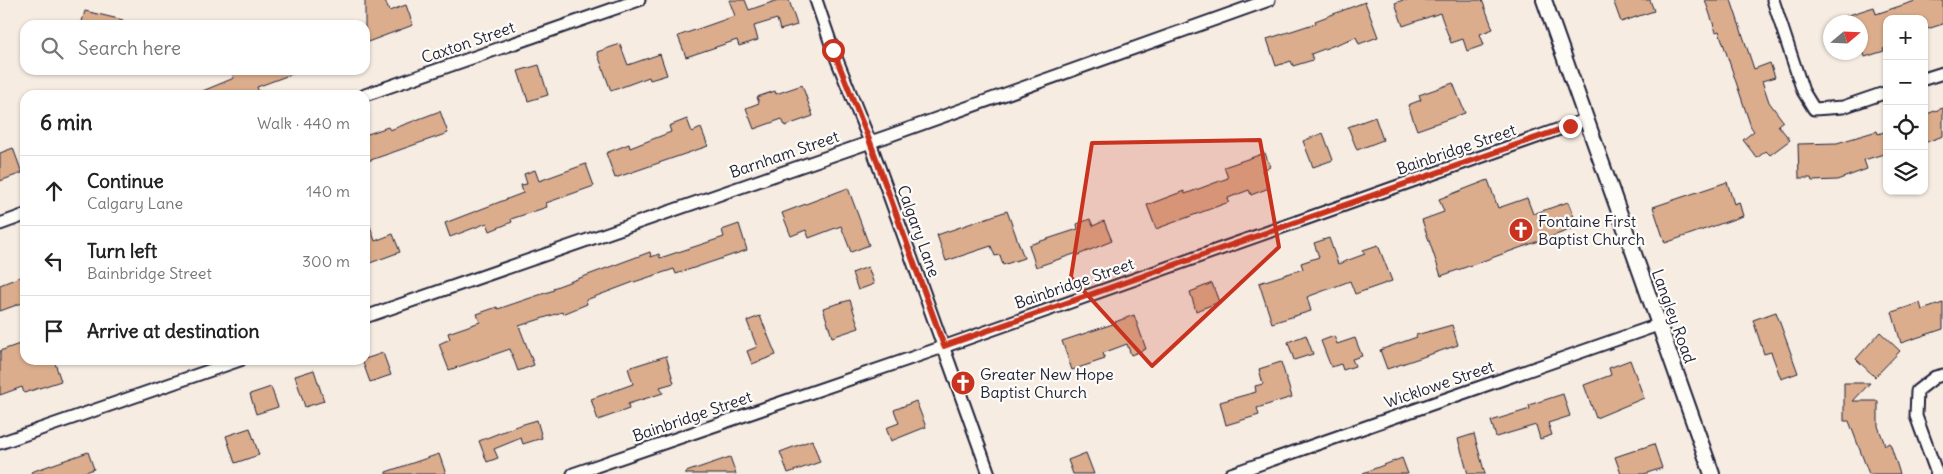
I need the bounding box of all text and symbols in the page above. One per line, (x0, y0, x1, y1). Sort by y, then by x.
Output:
north arrow (1823, 15, 1868, 60)
map controls (1883, 15, 1928, 195)
button: + (1883, 15, 1928, 60)
street label: Caxton Street (419, 16, 518, 67)
search box (20, 20, 370, 75)
icon: search (38, 34, 66, 62)
text: Search here (78, 36, 181, 60)
route start (822, 39, 845, 62)
button: − (1883, 60, 1928, 105)
button: locate (1883, 105, 1928, 150)
text: 6 min (40, 109, 92, 136)
text: Walk · 440 m (257, 113, 350, 133)
route end (1559, 115, 1582, 138)
street label: Bainbridge Street (1394, 119, 1519, 179)
street label: Barnham Street (727, 126, 842, 182)
button: layers (1883, 150, 1928, 195)
text: Continue (87, 169, 164, 193)
icon: ahead (40, 177, 68, 205)
text: 140 m (306, 181, 350, 201)
street label: Calgary Lane (893, 182, 945, 280)
text: Calgary Lane (87, 193, 183, 213)
place label: Fontaine First Baptist Church (1538, 211, 1645, 249)
church icon: Fontaine First Baptist Church (1508, 217, 1534, 243)
text: Turn left (87, 239, 157, 263)
icon: left (40, 247, 68, 275)
text: 300 m (302, 251, 350, 271)
street label: Bainbridge Street (1012, 253, 1137, 313)
text: Bainbridge Street (87, 263, 212, 283)
street label: Langley Road (1648, 266, 1700, 366)
icon: arrive (40, 317, 68, 345)
text: Arrive at destination (87, 319, 260, 343)
street label: Wicklowe Street (1382, 356, 1497, 412)
place label: Greater New Hope Baptist Church (980, 364, 1114, 402)
church icon: Greater New Hope Baptist Church (950, 370, 976, 396)
street label: Bainbridge Street (630, 386, 755, 446)

